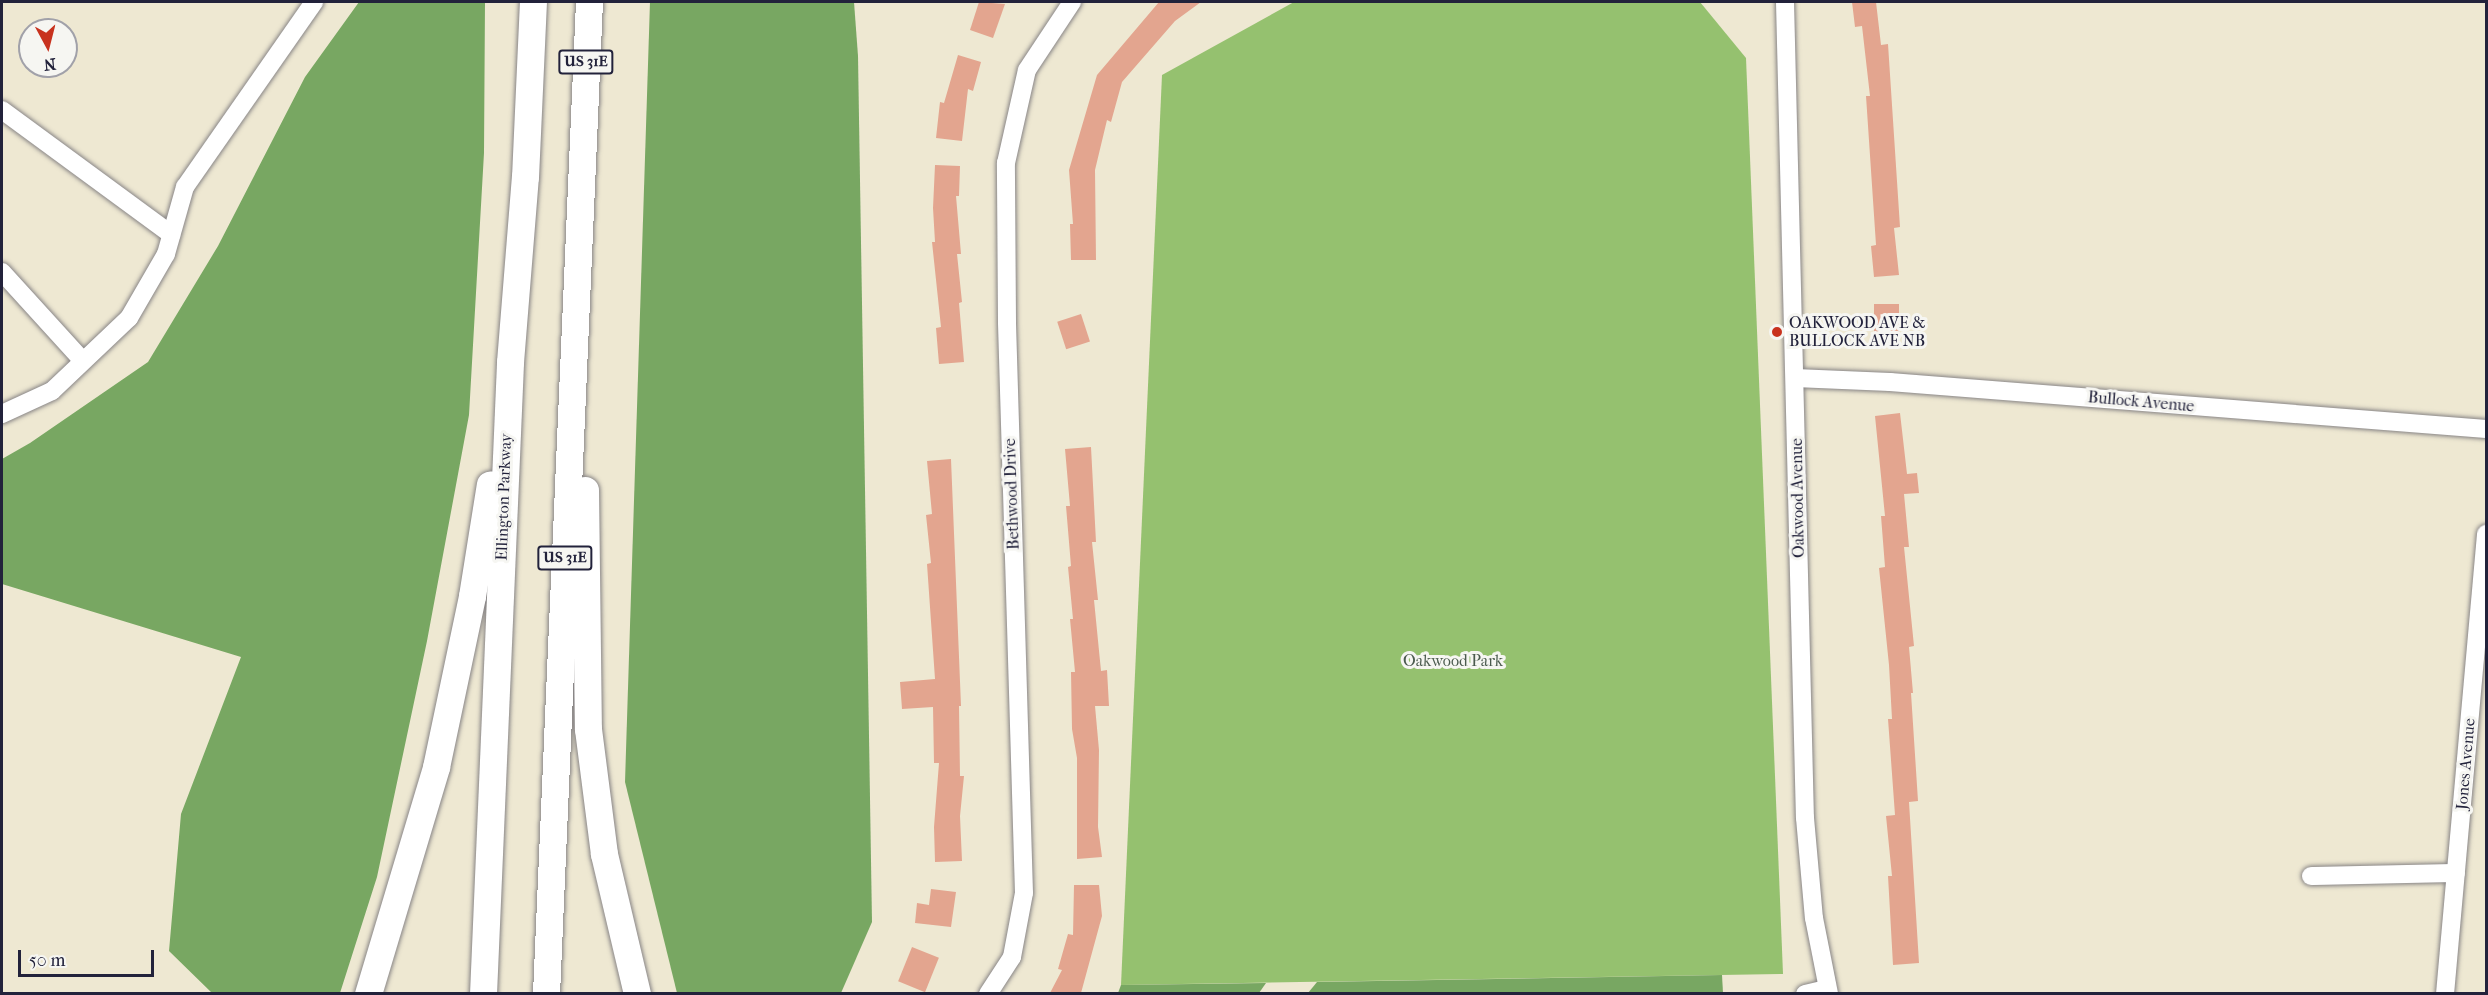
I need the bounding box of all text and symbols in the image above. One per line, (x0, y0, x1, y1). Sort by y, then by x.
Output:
north arrow (18, 18, 78, 78)
road number: US 31E (558, 50, 614, 74)
text: N (43, 54, 57, 75)
place label: OAKWOOD AVE & BULLOCK AVE NB (1789, 313, 1925, 351)
marker: OAKWOOD AVE & BULLOCK AVE NB (1770, 325, 1784, 339)
street label: Bullock Avenue (2087, 388, 2195, 416)
street label: Ellington Parkway (492, 433, 516, 561)
street label: Bethwood Drive (1000, 438, 1024, 550)
street label: Oakwood Avenue (1787, 438, 1809, 558)
road number: US 31E (536, 546, 594, 570)
park label: Oakwood Park (1403, 651, 1503, 671)
street label: Jones Avenue (2452, 717, 2480, 811)
scale bar (21, 938, 158, 976)
text: 50 m (29, 950, 65, 971)

